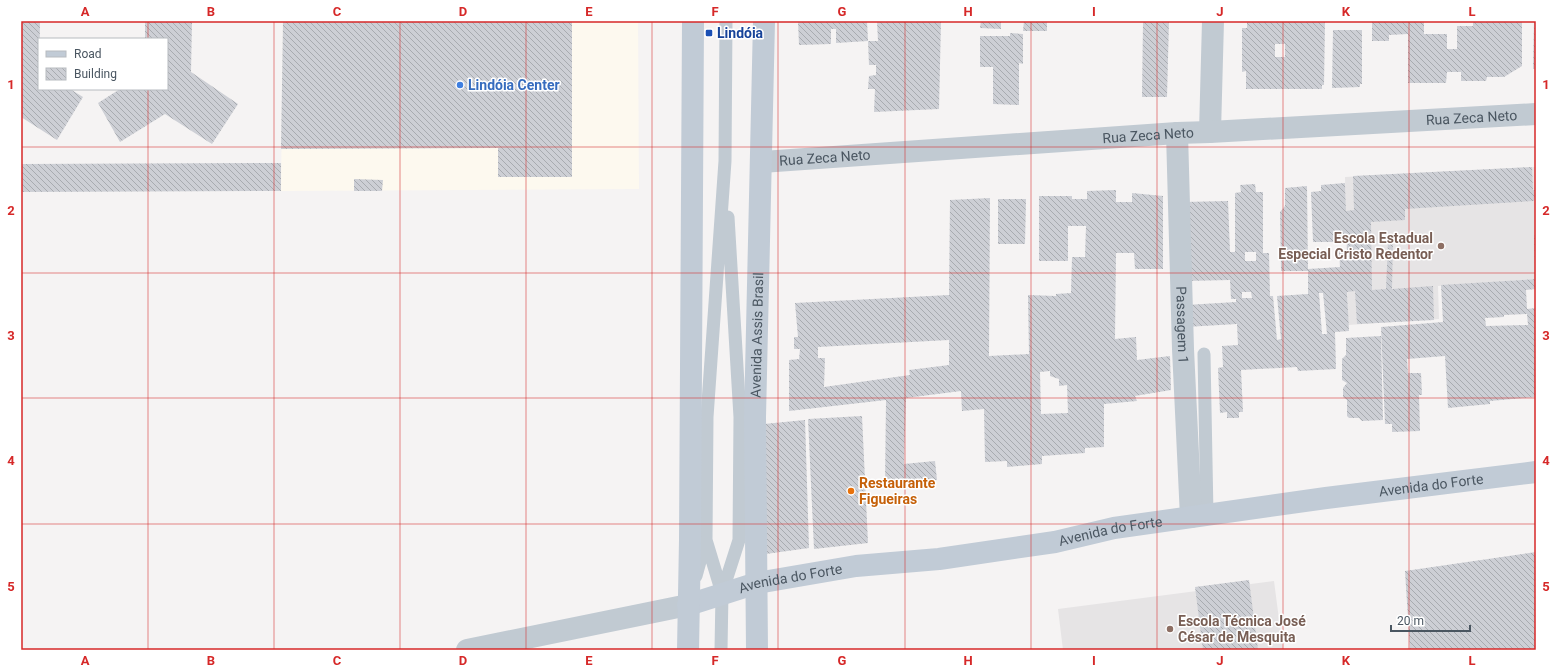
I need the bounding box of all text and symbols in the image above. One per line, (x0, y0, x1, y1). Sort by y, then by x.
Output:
text: A (81, 4, 90, 19)
text: B (207, 4, 215, 19)
text: C (333, 4, 342, 19)
text: D (459, 4, 467, 19)
text: E (585, 4, 593, 19)
text: F (711, 4, 719, 19)
text: G (838, 4, 847, 19)
text: H (963, 4, 973, 19)
text: I (1092, 4, 1096, 19)
text: J (1216, 4, 1224, 19)
text: K (1342, 4, 1351, 19)
text: L (1468, 4, 1476, 19)
place label: Lindóia (717, 25, 764, 41)
marker: Lindóia (704, 28, 714, 38)
legend (38, 38, 168, 90)
text: Road (74, 47, 102, 61)
text: Building (74, 67, 117, 81)
text: 1 (7, 77, 15, 92)
place label: Lindóia Center (468, 77, 560, 93)
text: 1 (1542, 77, 1550, 92)
marker: Lindóia Center (455, 80, 465, 90)
street label: Rua Zeca Neto (1425, 107, 1518, 128)
street label: Rua Zeca Neto (1102, 124, 1194, 146)
street label: Rua Zeca Neto (779, 146, 871, 169)
text: 2 (7, 203, 15, 218)
text: 2 (1542, 203, 1550, 218)
place label: Escola Estadual Especial Cristo Redentor (1278, 230, 1433, 262)
marker: Escola Estadual Especial Cristo Redentor (1436, 241, 1446, 251)
street label: Avenida Assis Brasil (747, 272, 766, 398)
street label: Passagem 1 (1173, 286, 1192, 364)
text: 3 (7, 328, 15, 343)
text: 3 (1542, 328, 1550, 343)
text: 4 (7, 453, 15, 468)
text: 4 (1542, 453, 1550, 468)
street label: Avenida do Forte (1378, 471, 1484, 499)
place label: Restaurante Figueiras (859, 475, 936, 507)
marker: Restaurante Figueiras (846, 486, 856, 496)
street label: Avenida do Forte (1057, 513, 1163, 549)
street label: Avenida do Forte (736, 561, 843, 596)
text: 5 (7, 579, 15, 594)
text: 5 (1542, 579, 1550, 594)
scale bar (1391, 607, 1470, 633)
place label: Escola Técnica José César de Mesquita (1178, 613, 1306, 645)
text: 20 m (1397, 614, 1424, 628)
marker: Escola Técnica José César de Mesquita (1165, 624, 1175, 634)
text: A (81, 653, 90, 668)
text: B (207, 653, 215, 668)
text: C (333, 653, 342, 668)
text: D (459, 653, 467, 668)
text: E (585, 653, 593, 668)
text: F (711, 653, 719, 668)
text: G (838, 653, 847, 668)
text: H (963, 653, 973, 668)
text: I (1092, 653, 1096, 668)
text: J (1216, 653, 1224, 668)
text: K (1342, 653, 1351, 668)
text: L (1468, 653, 1476, 668)

